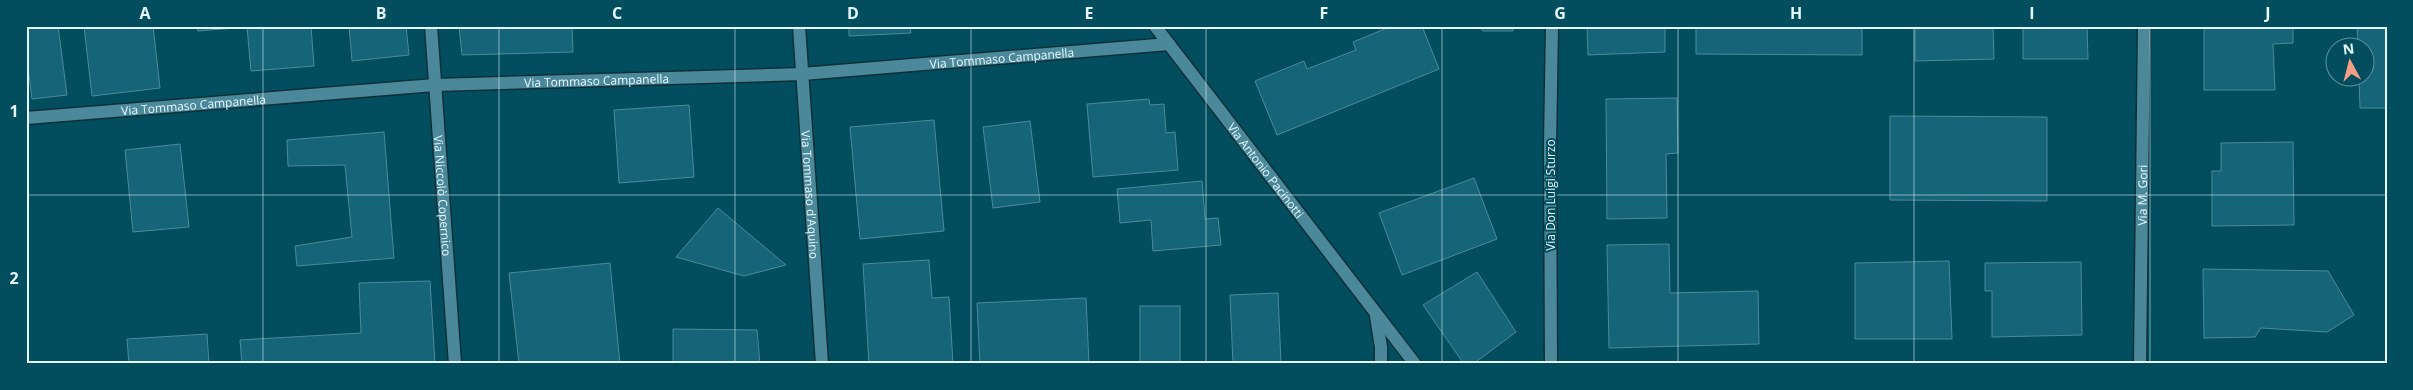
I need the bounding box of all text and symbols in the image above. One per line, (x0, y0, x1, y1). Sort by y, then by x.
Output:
text: A (139, 2, 151, 24)
text: B (376, 2, 386, 24)
text: C (612, 2, 622, 24)
text: D (847, 2, 859, 24)
text: E (1085, 2, 1094, 24)
text: F (1320, 2, 1328, 24)
text: G (1554, 2, 1566, 24)
text: H (1790, 2, 1802, 24)
text: I (2029, 2, 2035, 24)
text: J (2263, 2, 2271, 24)
north arrow (2326, 38, 2376, 88)
text: N (2342, 38, 2355, 59)
street label: Via Tommaso Campanella (929, 43, 1075, 72)
street label: Via Tommaso Campanella (524, 69, 669, 91)
street label: Via Tommaso Campanella (121, 90, 266, 119)
text: 1 (9, 100, 19, 122)
street label: Via Antonio Pacinotti (1224, 119, 1308, 221)
street label: Via Tommaso d'Aquino (798, 130, 823, 259)
street label: Via Niccolò Copernico (430, 134, 456, 257)
street label: Via Don Luigi Sturzo (1542, 139, 1559, 251)
street label: Via M. Gori (2133, 164, 2151, 226)
text: 2 (9, 267, 19, 289)

